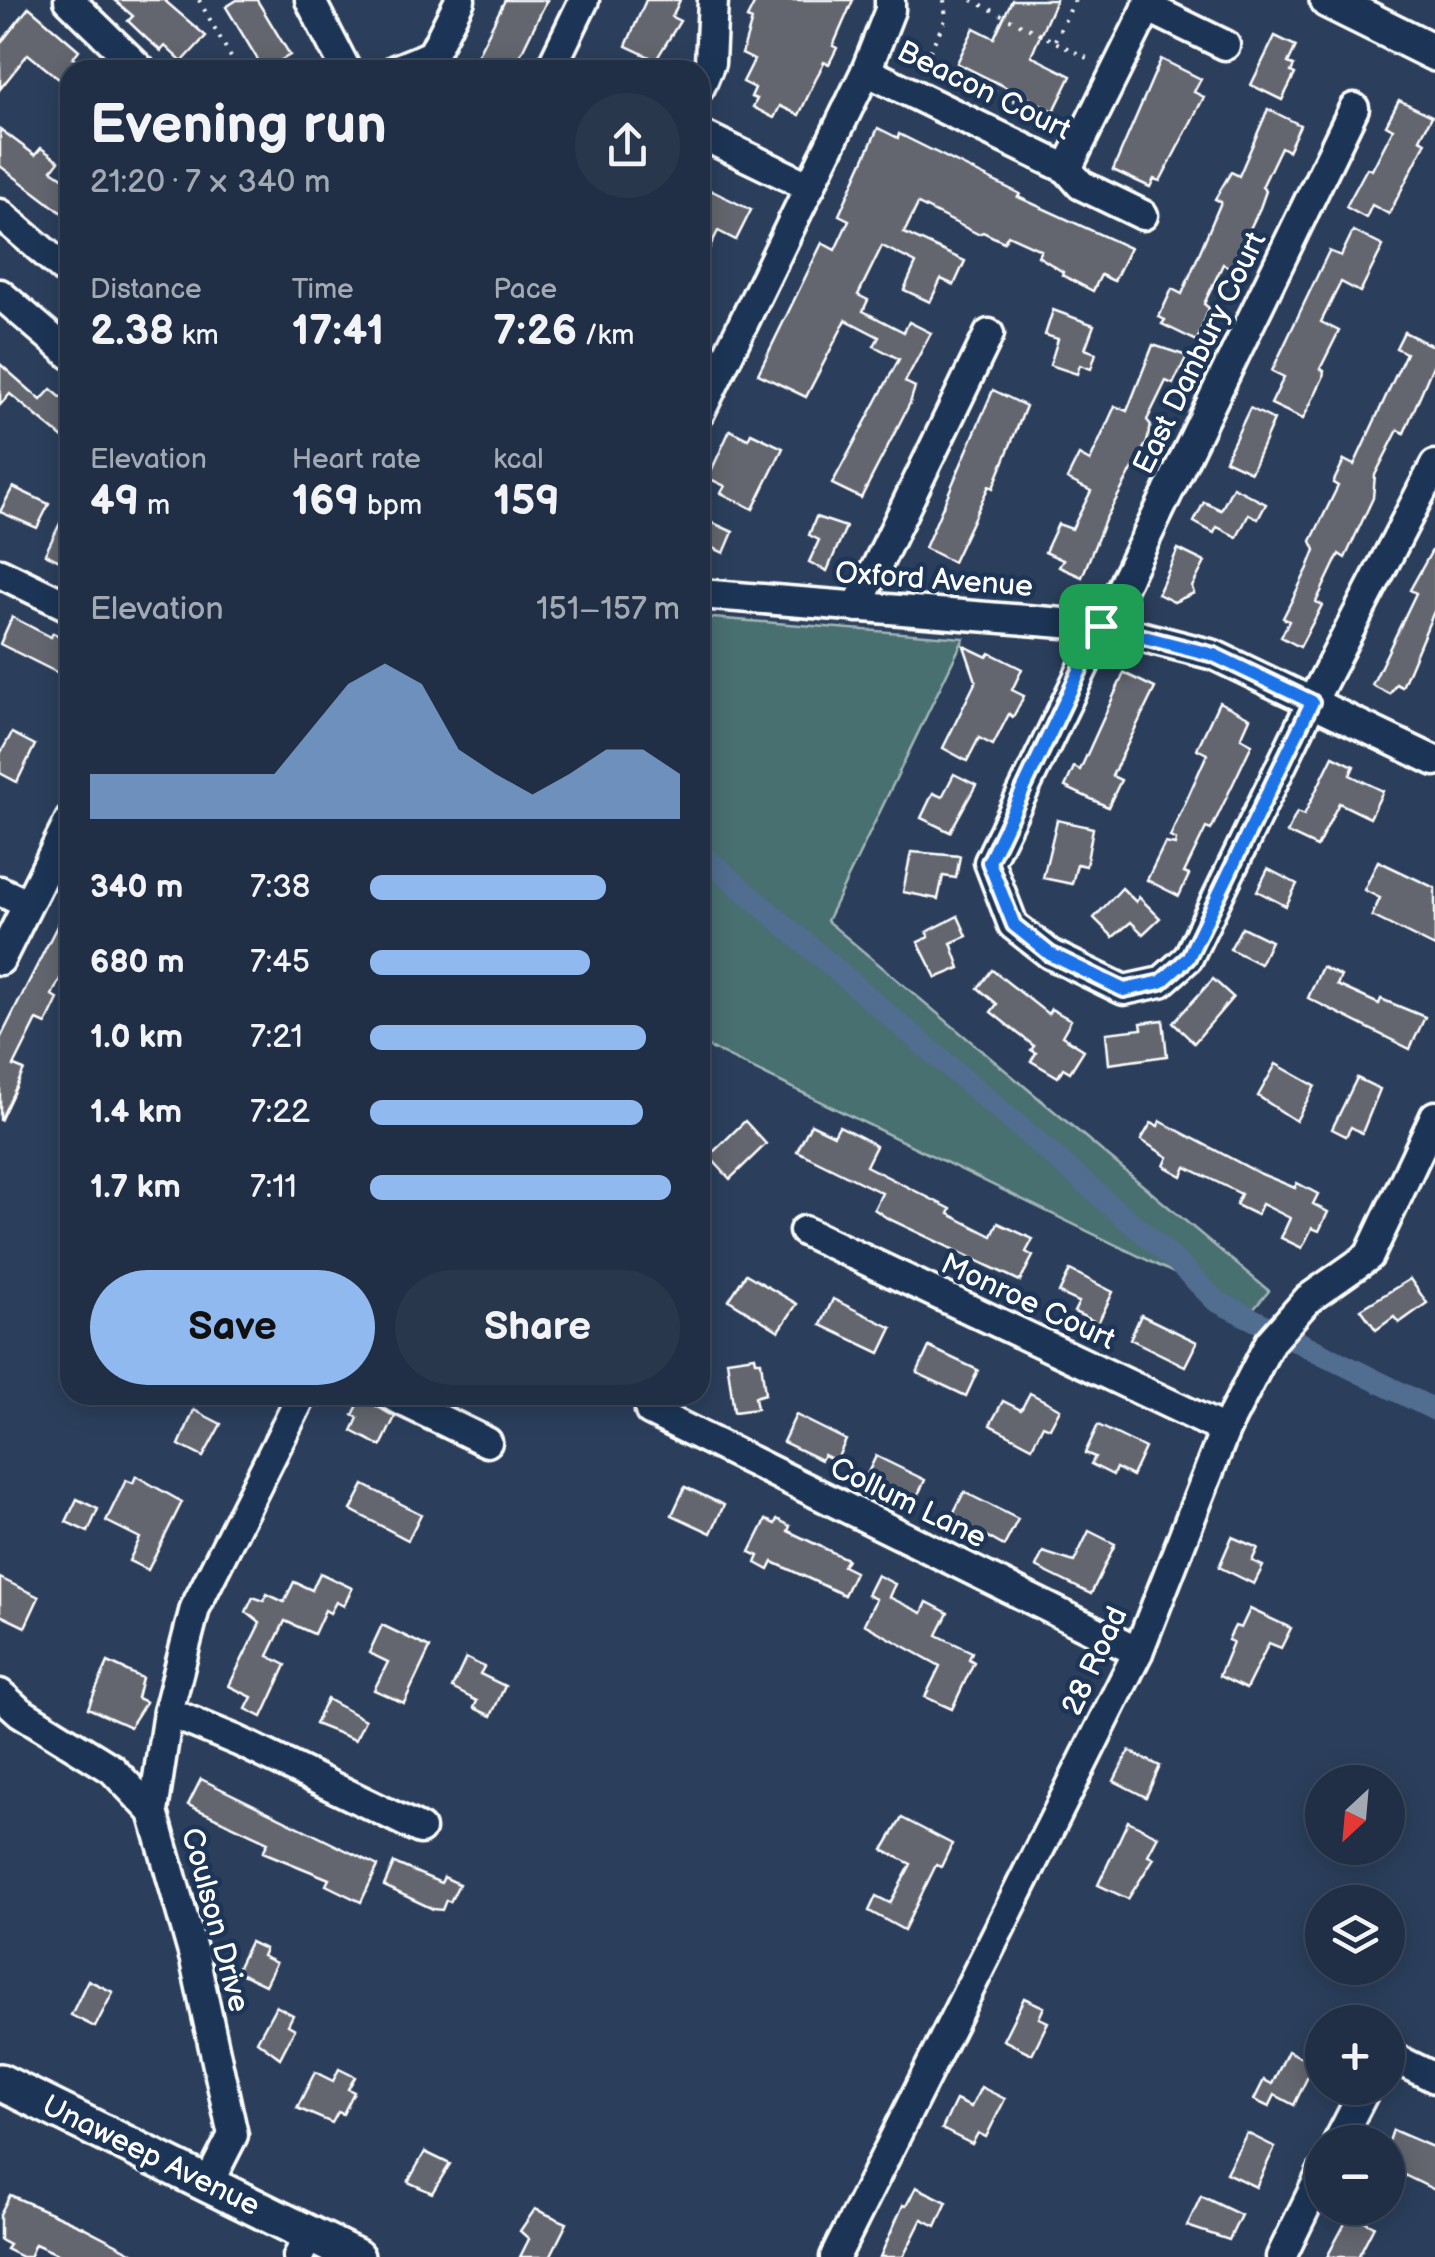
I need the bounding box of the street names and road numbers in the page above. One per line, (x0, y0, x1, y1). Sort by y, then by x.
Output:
street label: Beacon Court (891, 34, 1077, 148)
street label: East Danbury Court (1126, 226, 1274, 480)
street label: Oxford Avenue (834, 555, 1034, 605)
street label: Monroe Court (935, 1246, 1121, 1358)
street label: Collum Lane (824, 1450, 992, 1556)
street label: 28 Road (1054, 1601, 1136, 1721)
street label: Coulson Drive (173, 1824, 257, 2016)
street label: Unaweep Avenue (36, 2088, 266, 2224)

